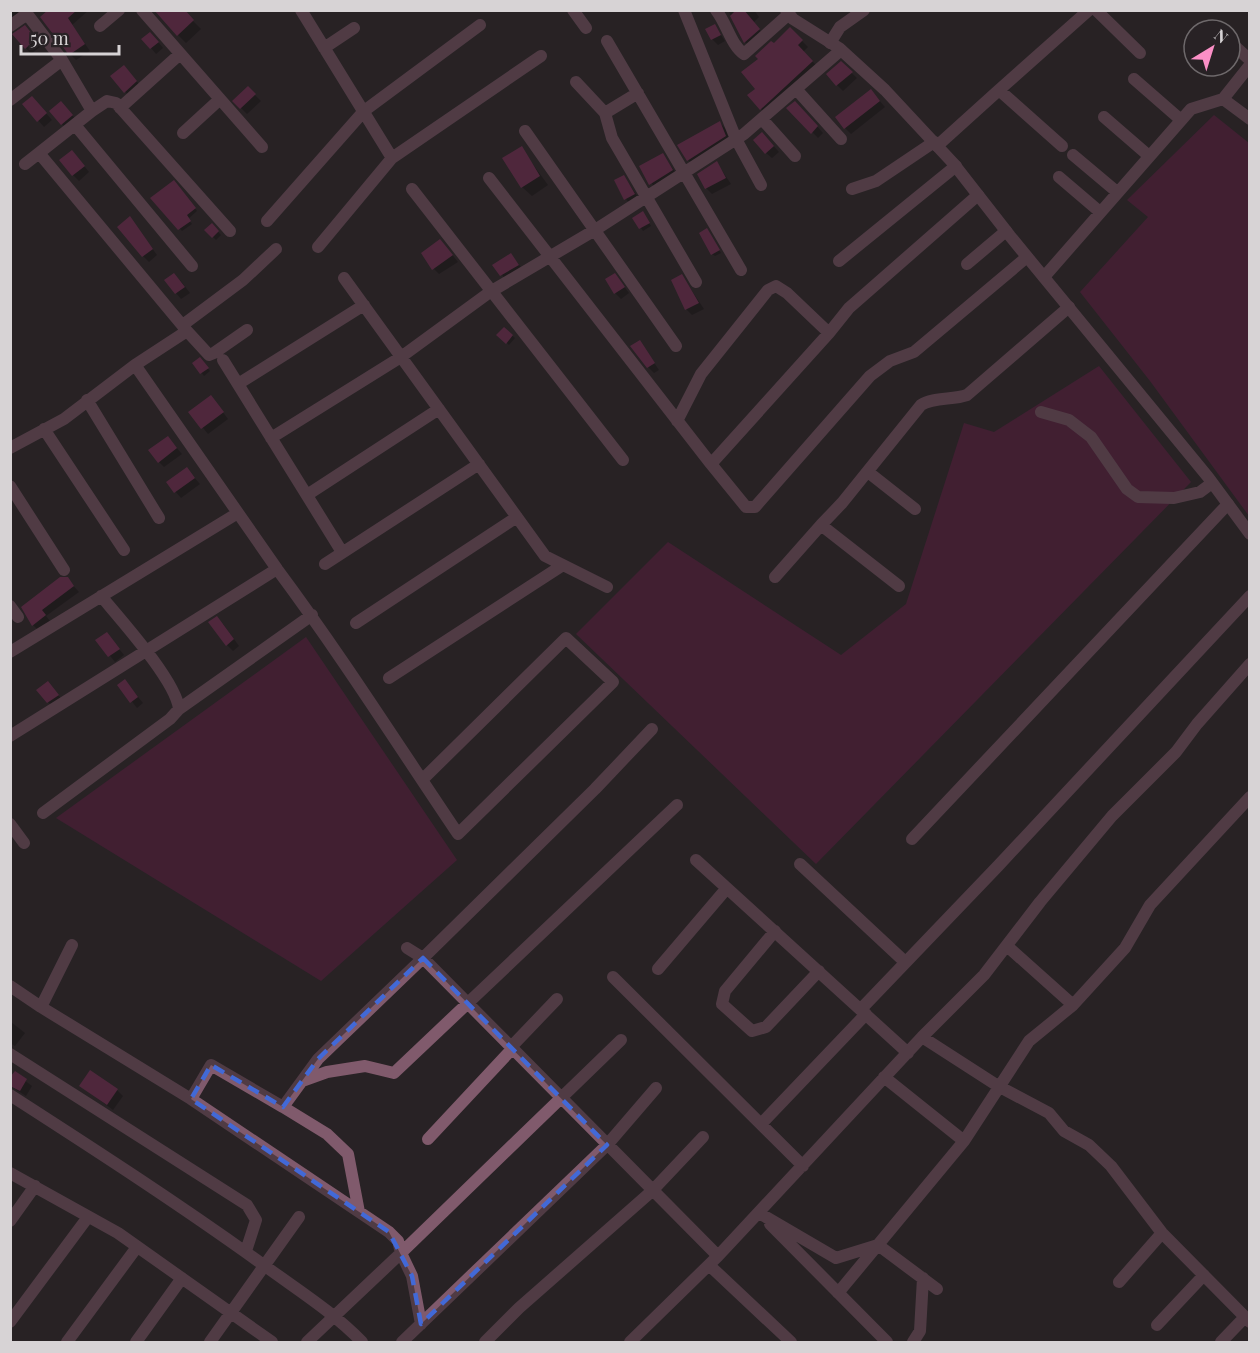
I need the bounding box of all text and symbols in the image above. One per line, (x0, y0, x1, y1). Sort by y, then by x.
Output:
scale bar (21, 18, 118, 56)
north arrow (1182, 18, 1242, 78)
text: N (1211, 24, 1233, 48)
text: 50 m (30, 26, 69, 50)

